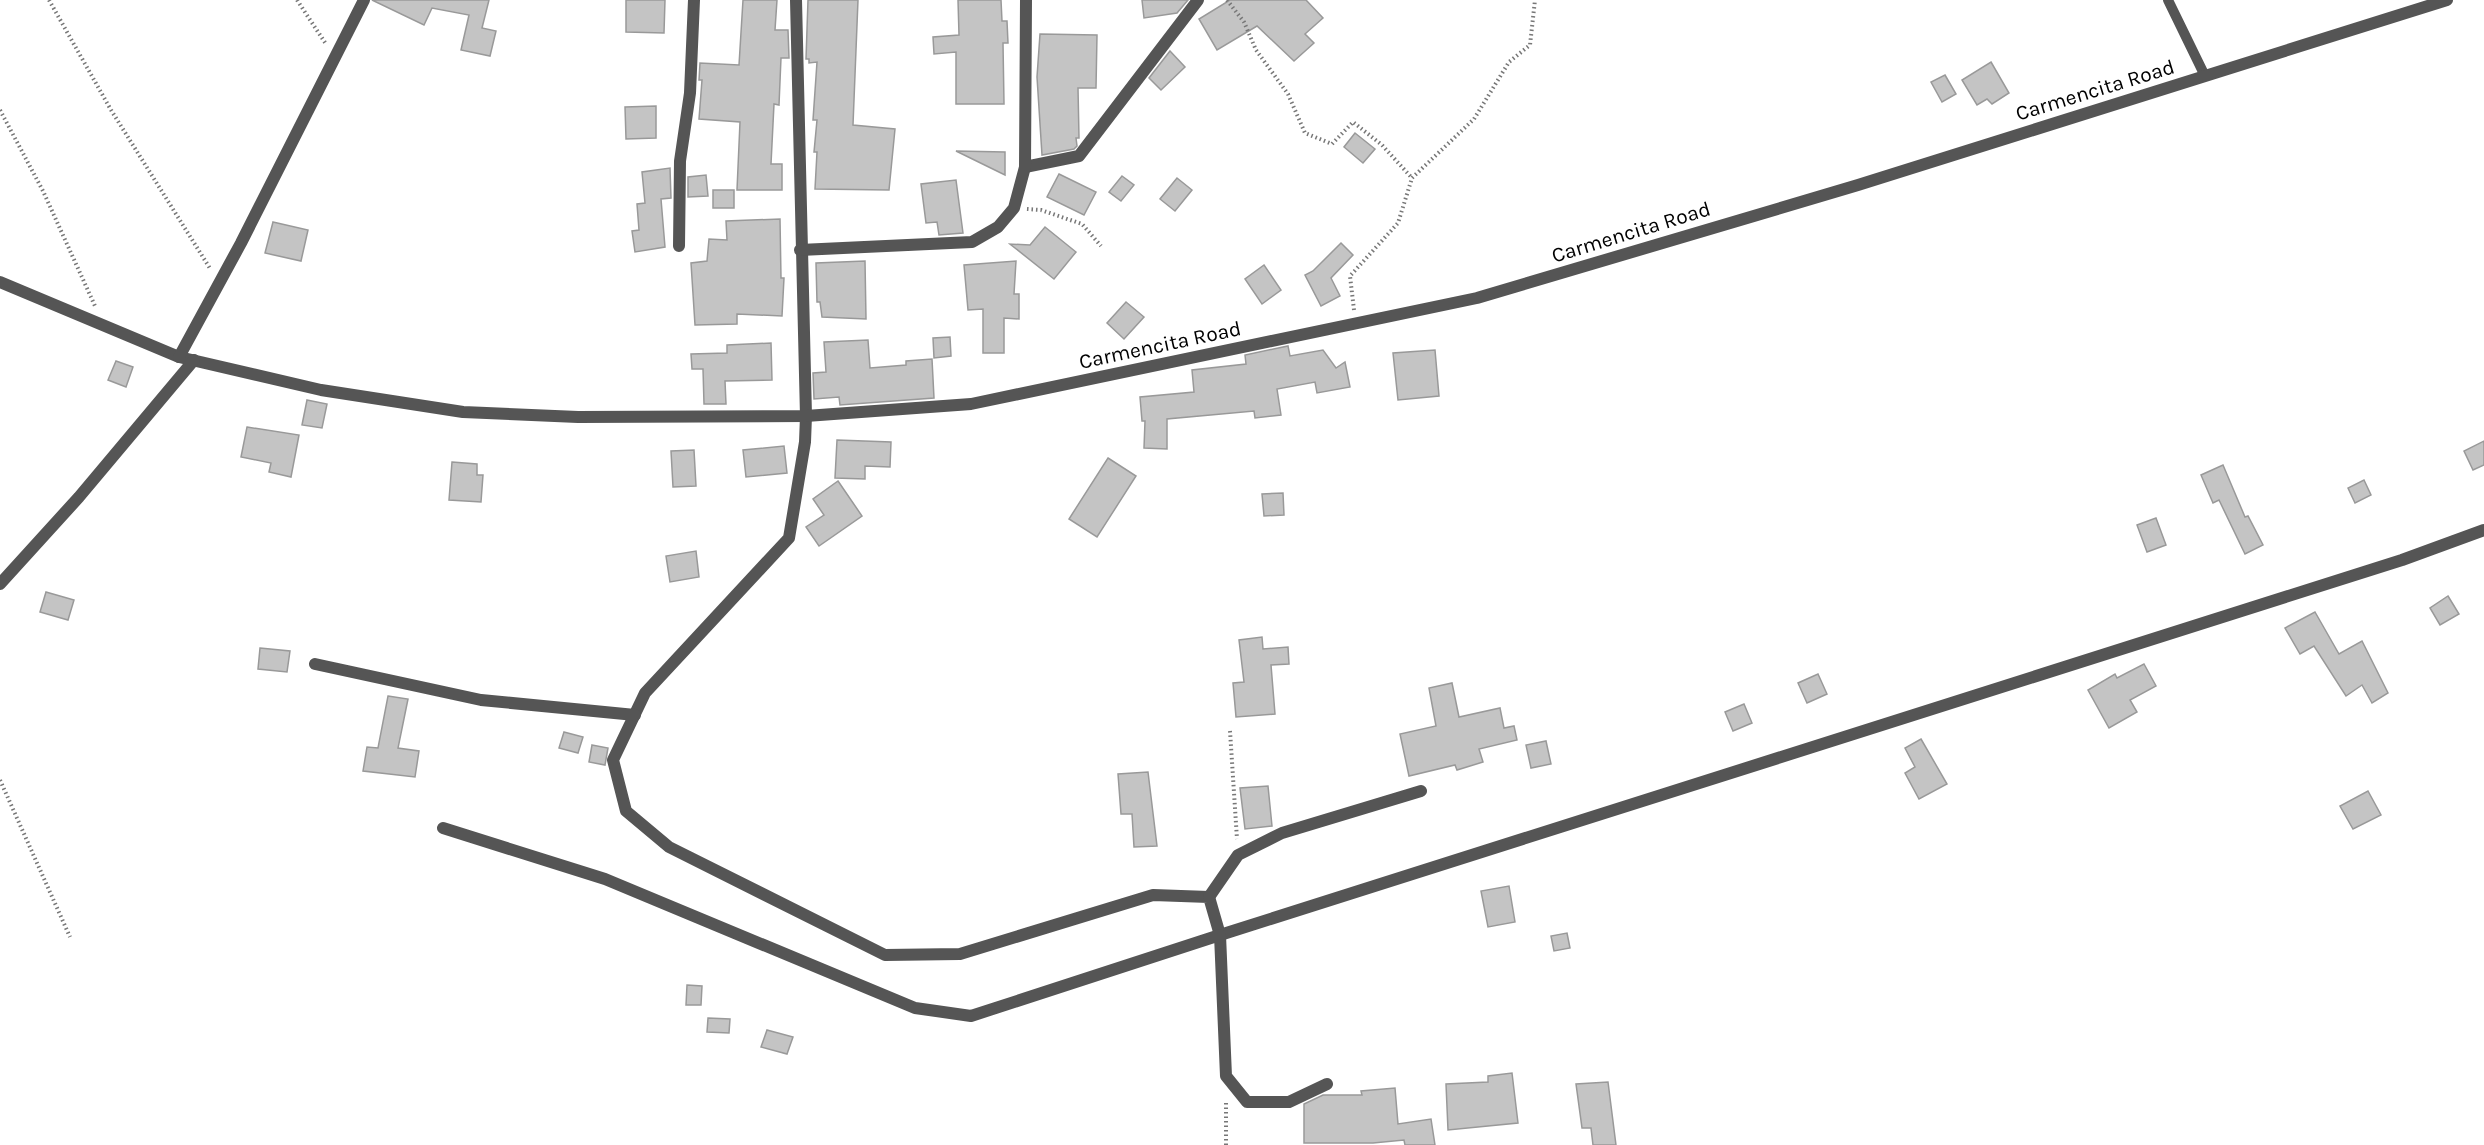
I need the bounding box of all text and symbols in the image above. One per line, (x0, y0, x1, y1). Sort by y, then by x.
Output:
street label: Carmencita Road (2013, 54, 2177, 126)
street label: Carmencita Road (1549, 196, 1713, 268)
street label: Carmencita Road (1077, 316, 1243, 374)

